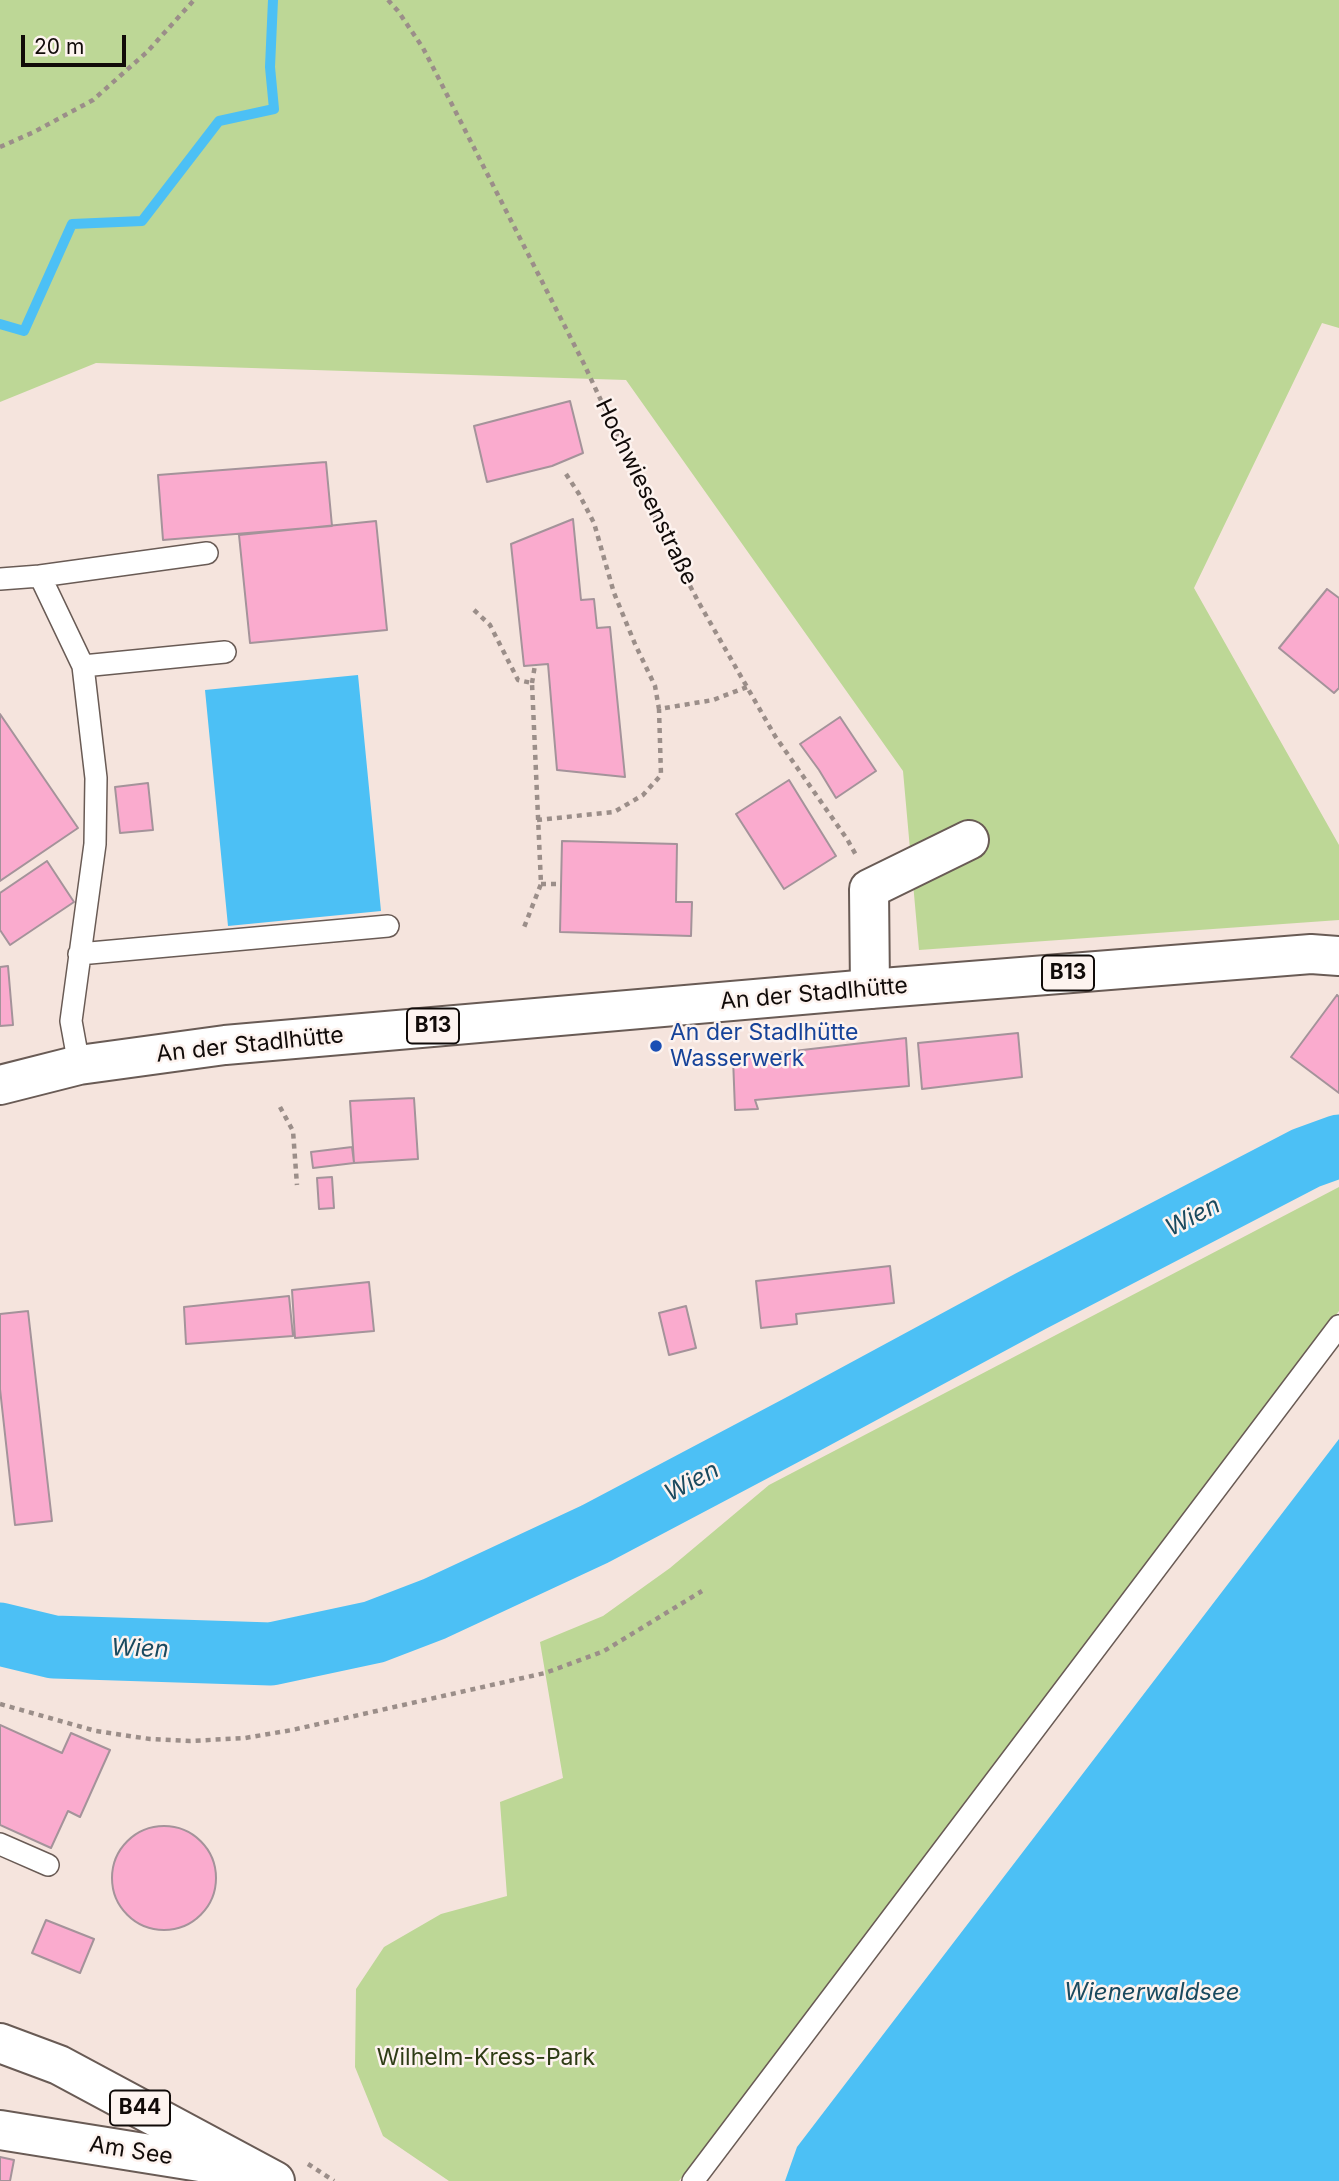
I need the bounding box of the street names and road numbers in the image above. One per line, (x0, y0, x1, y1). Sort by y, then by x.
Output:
street label: Hochwiesenstraße (589, 395, 703, 589)
road number: B13 (1042, 956, 1094, 990)
street label: An der Stadlhütte (719, 972, 909, 1016)
road number: B13 (407, 1009, 459, 1044)
street label: An der Stadlhütte (155, 1021, 345, 1069)
road number: B44 (110, 2090, 170, 2126)
street label: Am See (87, 2131, 175, 2171)

